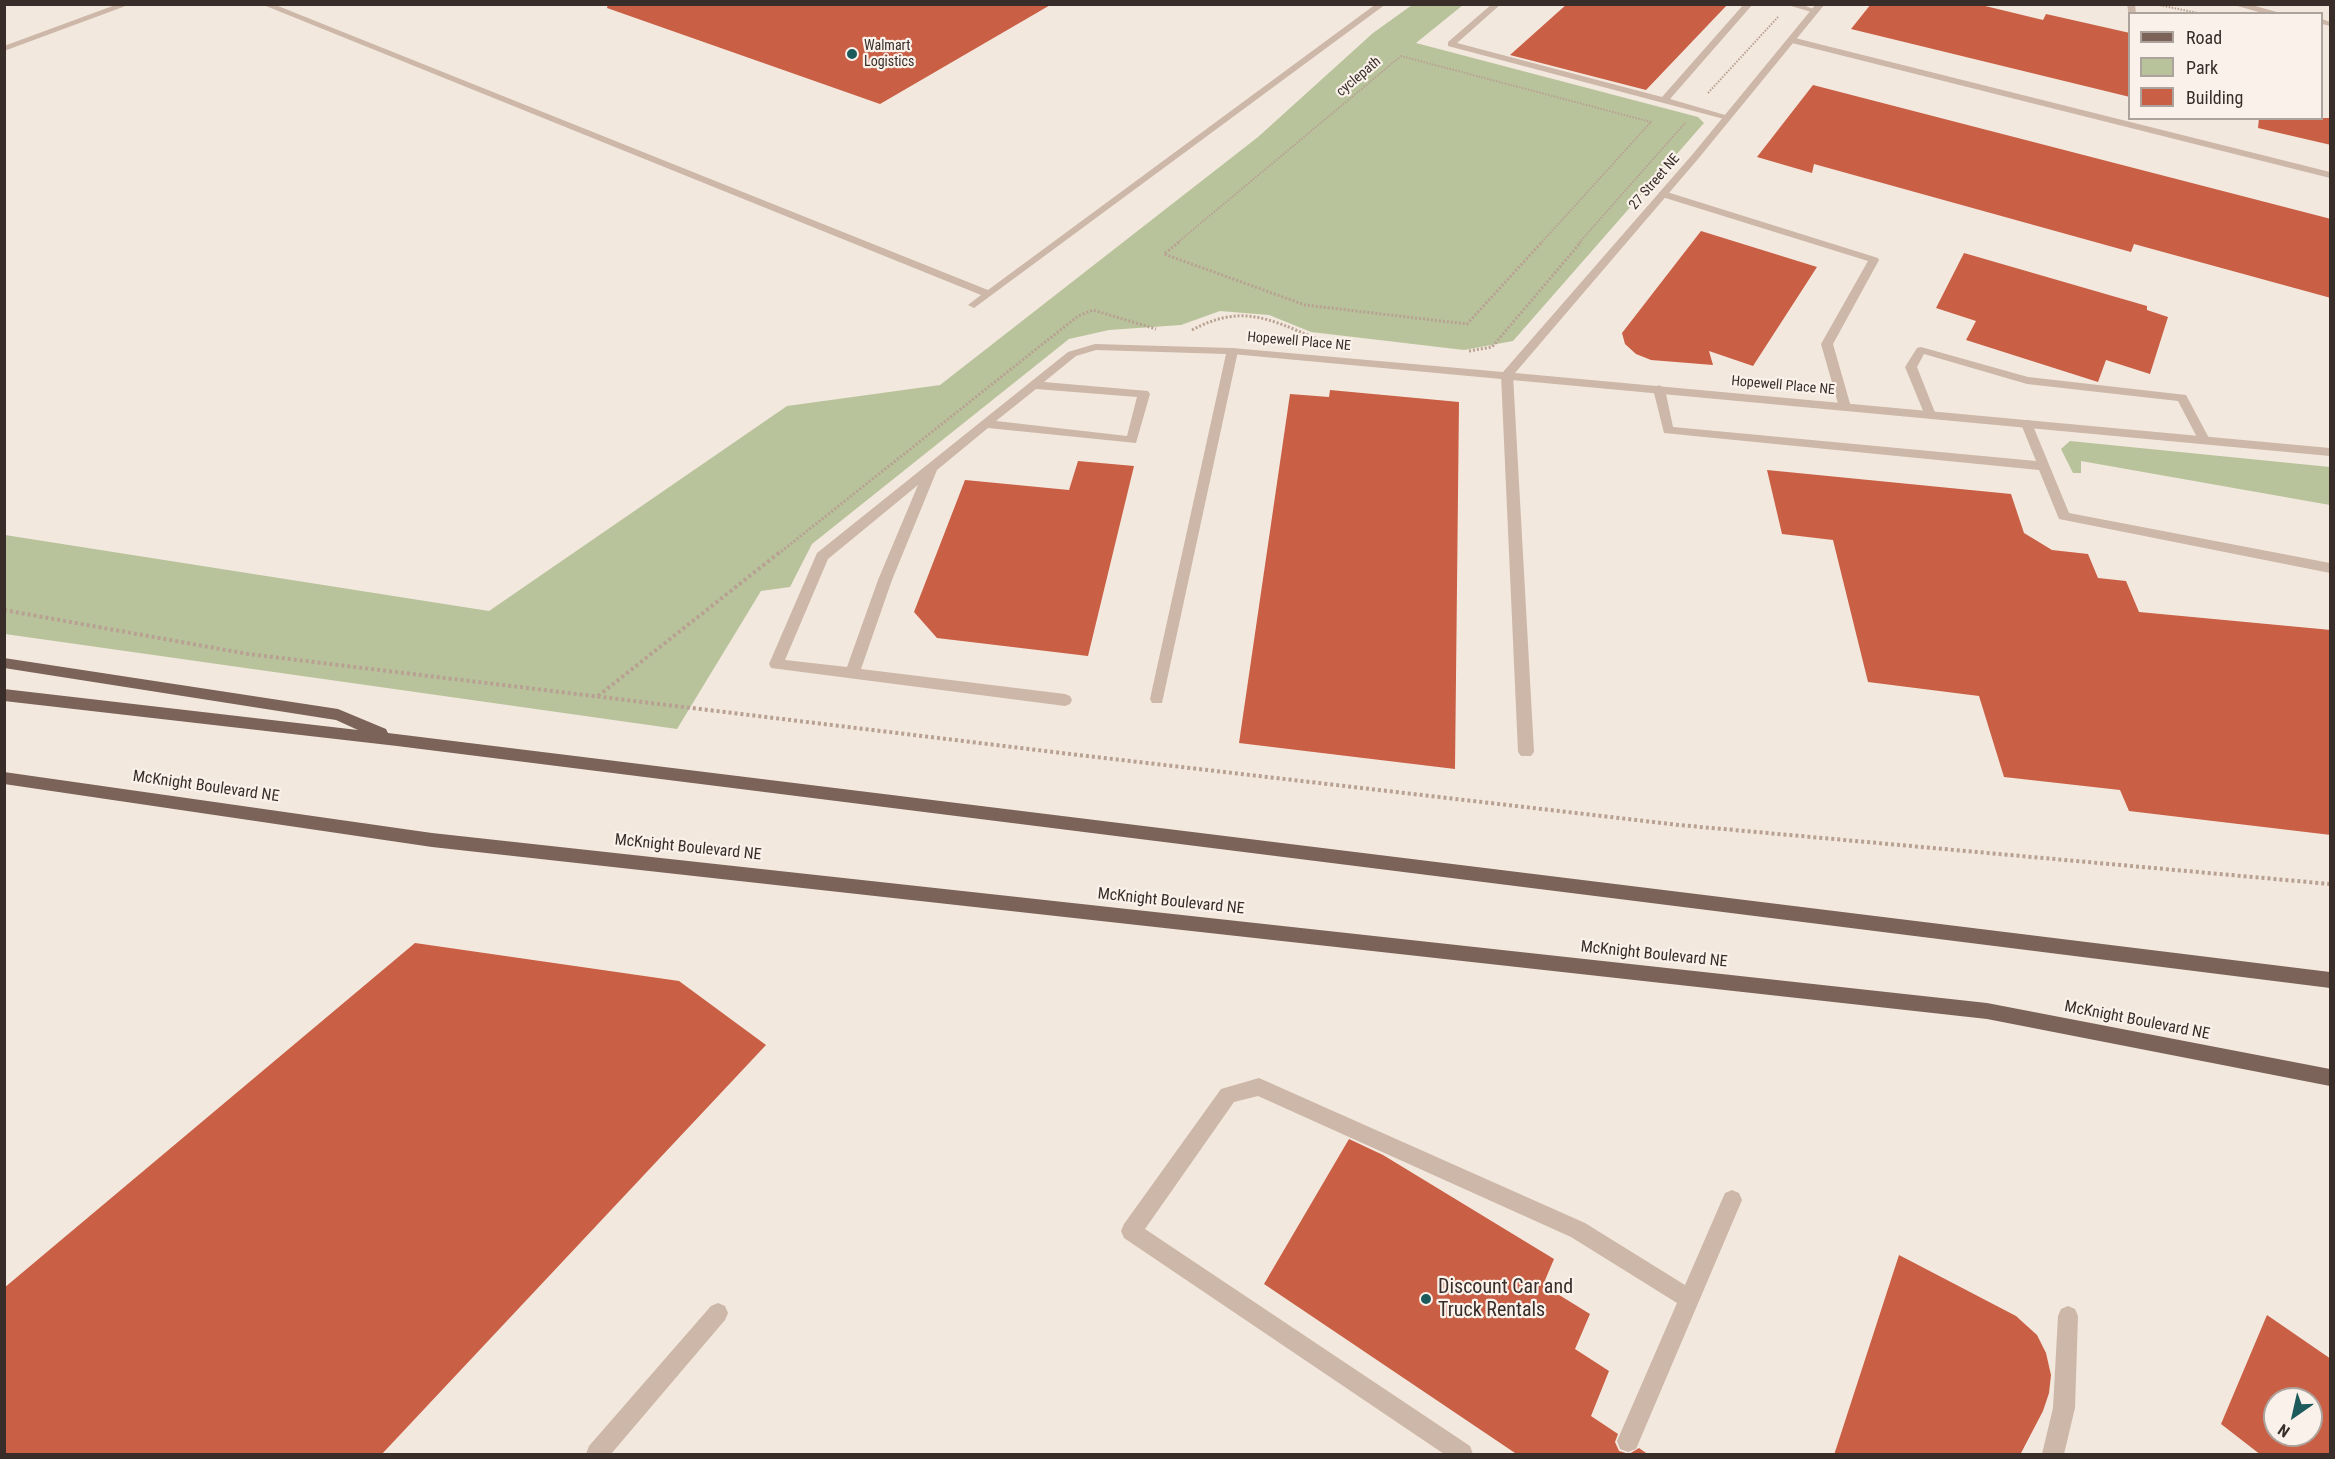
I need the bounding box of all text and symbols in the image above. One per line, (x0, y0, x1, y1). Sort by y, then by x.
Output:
legend (2128, 12, 2323, 120)
text: Road (2186, 27, 2222, 48)
place label: Walmart Logistics (864, 38, 914, 70)
marker: Walmart Logistics (845, 47, 859, 61)
street label: cyclepath (1333, 54, 1385, 100)
text: Park (2186, 57, 2218, 78)
text: Building (2186, 87, 2243, 108)
street label: 27 Street NE (1626, 151, 1684, 213)
street label: Hopewell Place NE (1246, 329, 1352, 355)
street label: Hopewell Place NE (1730, 373, 1836, 399)
street label: McKnight Boulevard NE (132, 767, 280, 807)
street label: McKnight Boulevard NE (614, 831, 762, 865)
street label: McKnight Boulevard NE (1097, 885, 1245, 919)
street label: McKnight Boulevard NE (1580, 938, 1728, 972)
street label: McKnight Boulevard NE (2063, 997, 2211, 1045)
place label: Discount Car and Truck Rentals (1438, 1276, 1573, 1323)
marker: Discount Car and Truck Rentals (1419, 1292, 1433, 1306)
north arrow (2263, 1387, 2323, 1447)
text: N (2274, 1420, 2293, 1441)

